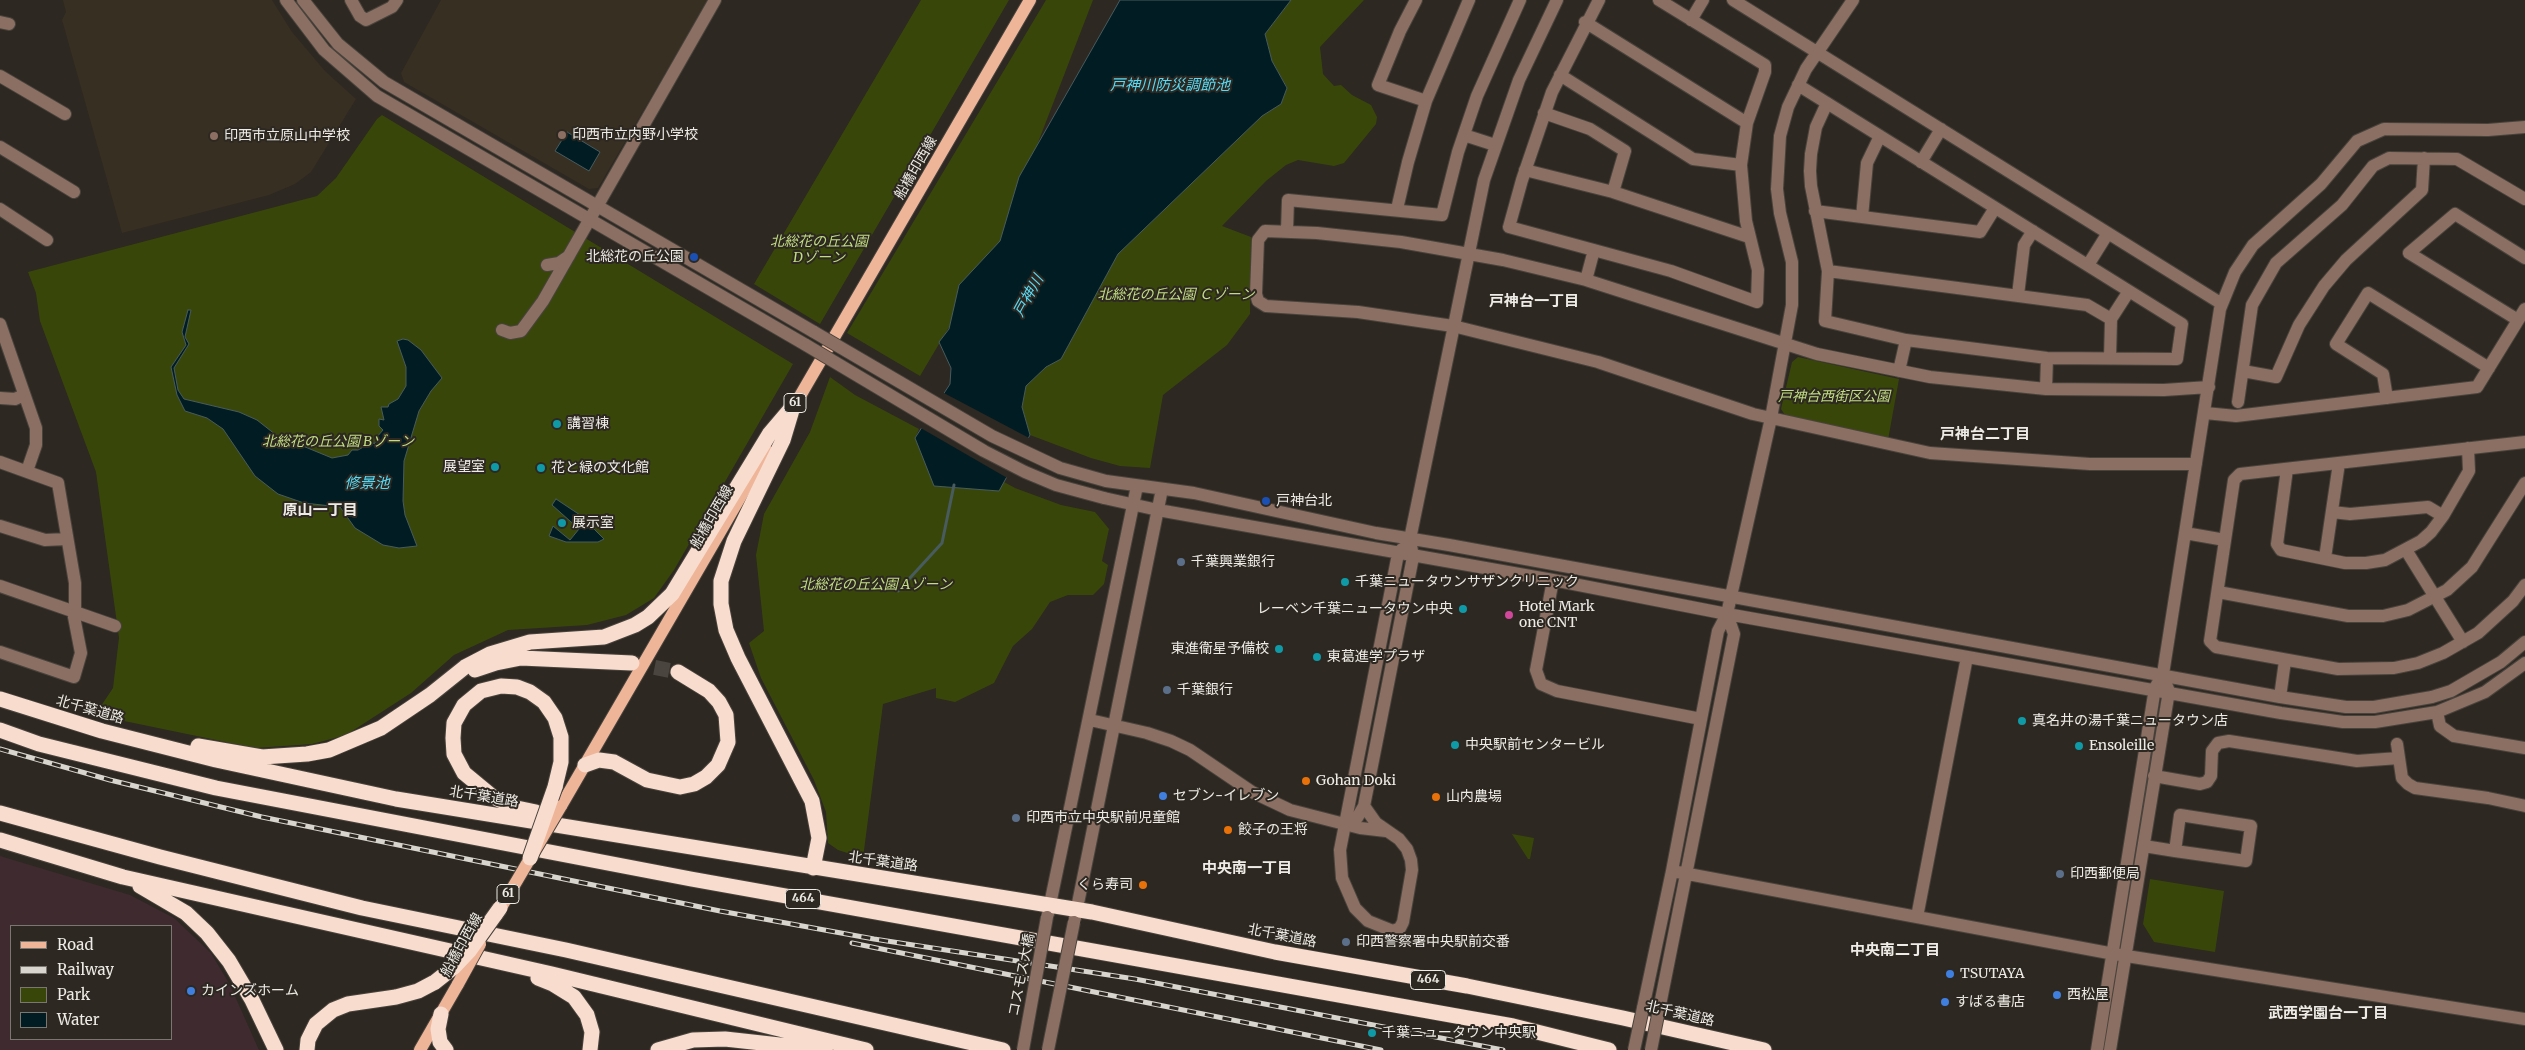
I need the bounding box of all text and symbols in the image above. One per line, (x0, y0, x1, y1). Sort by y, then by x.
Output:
water label: 戸神川防災調節池 (1110, 77, 1230, 95)
place label: 印西市立内野小学校 (572, 127, 698, 143)
place label: 印西市立原山中学校 (224, 128, 350, 144)
marker: 印西市立内野小学校 (556, 129, 568, 141)
marker: 印西市立原山中学校 (208, 130, 220, 142)
street label: 船橋印西線 (891, 133, 941, 203)
park label: 北総花の丘公園 Dゾーン (770, 234, 868, 266)
place label: 北総花の丘公園 (586, 249, 684, 265)
marker: 北総花の丘公園 (688, 251, 700, 263)
water label: 戸神川 (1010, 272, 1048, 320)
park label: 北総花の丘公園 Ｃゾーン (1097, 287, 1255, 303)
district label: 戸神台一丁目 (1489, 293, 1579, 311)
park label: 戸神台西街区公園 (1778, 389, 1890, 405)
road number: 61 (784, 393, 806, 412)
place label: 講習棟 (567, 416, 609, 432)
marker: 講習棟 (551, 418, 563, 430)
district label: 戸神台二丁目 (1940, 426, 2030, 444)
park label: 北総花の丘公園 Bゾーン (262, 434, 414, 450)
place label: 展望室 (443, 459, 485, 475)
place label: 花と緑の文化館 (551, 460, 649, 476)
marker: 展望室 (489, 461, 501, 473)
marker: 花と緑の文化館 (535, 462, 547, 474)
water label: 修景池 (345, 475, 389, 493)
street label: 船橋印西線 (687, 482, 737, 552)
place label: 戸神台北 (1276, 493, 1332, 509)
marker: 戸神台北 (1260, 495, 1272, 507)
district label: 原山一丁目 (283, 502, 357, 520)
place label: 展示室 (572, 515, 614, 531)
marker: 展示室 (556, 517, 568, 529)
place label: 千葉興業銀行 (1191, 554, 1275, 570)
marker: 千葉興業銀行 (1175, 556, 1187, 568)
place label: 千葉ニュータウンサザンクリニック (1355, 574, 1579, 590)
marker: 千葉ニュータウンサザンクリニック (1339, 576, 1351, 588)
park label: 北総花の丘公園 Aゾーン (800, 577, 952, 593)
place label: Hotel Mark one CNT (1519, 599, 1594, 632)
place label: レーベン千葉ニュータウン中央 (1257, 601, 1453, 617)
marker: レーベン千葉ニュータウン中央 (1457, 603, 1469, 615)
marker: Hotel Mark one CNT (1503, 609, 1515, 621)
place label: 東進衛星予備校 (1171, 641, 1269, 657)
marker: 東進衛星予備校 (1273, 643, 1285, 655)
place label: 東葛進学プラザ (1327, 649, 1425, 665)
marker: 東葛進学プラザ (1311, 651, 1323, 663)
place label: 千葉銀行 (1177, 682, 1233, 698)
marker: 千葉銀行 (1161, 684, 1173, 696)
street label: 北千葉道路 (54, 692, 126, 728)
place label: 真名井の湯千葉ニュータウン店 (2032, 713, 2228, 729)
marker: 真名井の湯千葉ニュータウン店 (2016, 715, 2028, 727)
place label: 中央駅前センタービル (1465, 737, 1605, 753)
place label: Ensoleille (2089, 738, 2154, 754)
marker: 中央駅前センタービル (1449, 739, 1461, 751)
marker: Ensoleille (2073, 740, 2085, 752)
place label: Gohan Doki (1316, 773, 1396, 789)
marker: Gohan Doki (1300, 775, 1312, 787)
street label: 北千葉道路 (448, 783, 520, 811)
place label: セブン-イレブン (1173, 788, 1279, 804)
place label: 山内農場 (1446, 789, 1502, 805)
marker: セブン-イレブン (1157, 790, 1169, 802)
marker: 山内農場 (1430, 791, 1442, 803)
place label: 印西市立中央駅前児童館 (1026, 810, 1180, 826)
marker: 印西市立中央駅前児童館 (1010, 812, 1022, 824)
place label: 餃子の王将 (1238, 822, 1308, 838)
marker: 餃子の王将 (1222, 824, 1234, 836)
street label: 北千葉道路 (847, 849, 919, 875)
district label: 中央南一丁目 (1202, 860, 1292, 878)
place label: 印西郵便局 (2070, 866, 2140, 882)
marker: 印西郵便局 (2054, 868, 2066, 880)
place label: くら寿司 (1077, 877, 1133, 893)
marker: くら寿司 (1137, 879, 1149, 891)
road number: 61 (497, 884, 519, 904)
road number: 464 (786, 890, 820, 909)
street label: 船橋印西線 (438, 910, 486, 980)
street label: 北千葉道路 (1246, 921, 1318, 951)
legend (10, 925, 172, 1040)
street label: コスモス大橋 (1006, 932, 1038, 1018)
place label: 印西警察署中央駅前交番 (1356, 934, 1510, 950)
text: Road (57, 935, 93, 954)
marker: 印西警察署中央駅前交番 (1340, 936, 1352, 948)
district label: 中央南二丁目 (1850, 942, 1940, 960)
text: Railway (57, 960, 114, 979)
place label: TSUTAYA (1960, 966, 2025, 982)
marker: TSUTAYA (1944, 968, 1956, 980)
road number: 464 (1410, 970, 1446, 990)
place label: カインズホーム (201, 983, 299, 999)
text: Park (57, 985, 90, 1004)
marker: カインズホーム (185, 985, 197, 997)
place label: 西松屋 (2067, 987, 2109, 1003)
marker: 西松屋 (2051, 989, 2063, 1001)
place label: すばる書店 (1955, 994, 2025, 1010)
marker: すばる書店 (1939, 996, 1951, 1008)
street label: 北千葉道路 (1644, 998, 1716, 1030)
district label: 武西学園台一丁目 (2268, 1005, 2388, 1023)
text: Water (57, 1010, 99, 1029)
place label: 千葉ニュータウン中央駅 (1382, 1025, 1536, 1041)
marker: 千葉ニュータウン中央駅 (1366, 1027, 1378, 1039)

